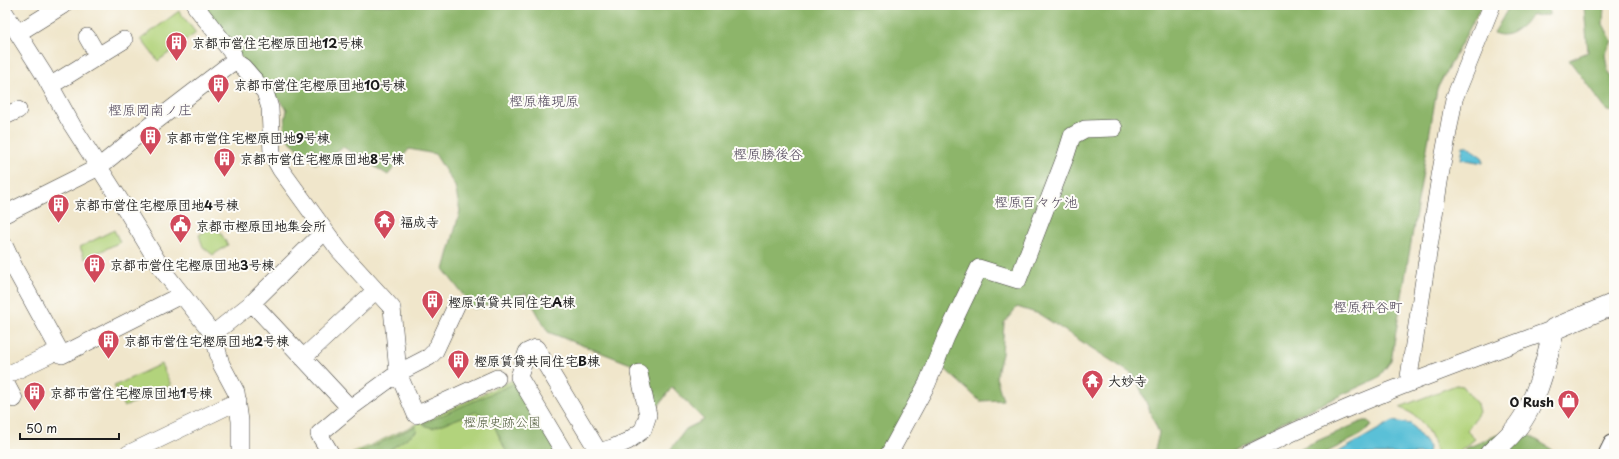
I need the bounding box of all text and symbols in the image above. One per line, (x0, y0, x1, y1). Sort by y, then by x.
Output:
building icon: 京都市営住宅樫原団地12号棟 (163, 29, 189, 62)
place label: 京都市営住宅樫原団地12号棟 (192, 33, 363, 52)
building icon: 京都市営住宅樫原団地10号棟 (205, 71, 231, 104)
place label: 京都市営住宅樫原団地10号棟 (234, 75, 406, 94)
district label: 樫原権現原 (509, 90, 579, 111)
district label: 樫原岡南ノ庄 (108, 99, 192, 120)
building icon: 京都市営住宅樫原団地9号棟 (138, 124, 164, 157)
place label: 京都市営住宅樫原団地9号棟 (166, 128, 330, 147)
district label: 樫原勝後谷 (733, 143, 803, 164)
building icon: 京都市営住宅樫原団地8号棟 (212, 145, 238, 178)
place label: 京都市営住宅樫原団地8号棟 (240, 149, 404, 168)
building icon: 京都市営住宅樫原団地4号棟 (46, 191, 72, 224)
district label: 樫原百々ケ池 (994, 191, 1078, 212)
place label: 京都市営住宅樫原団地4号棟 (74, 195, 239, 214)
temple icon: 福成寺 (372, 208, 398, 241)
public building icon: 京都市樫原団地集会所 (167, 212, 193, 245)
place label: 福成寺 (400, 212, 439, 231)
place label: 京都市樫原団地集会所 (196, 216, 326, 235)
building icon: 京都市営住宅樫原団地3号棟 (82, 251, 108, 284)
place label: 京都市営住宅樫原団地3号棟 (110, 255, 275, 274)
building icon: 樫原賃貸共同住宅A棟 (420, 288, 446, 321)
place label: 樫原賃貸共同住宅A棟 (448, 292, 575, 311)
district label: 樫原秤谷町 (1333, 296, 1403, 317)
building icon: 京都市営住宅樫原団地2号棟 (95, 327, 121, 360)
place label: 京都市営住宅樫原団地2号棟 (124, 331, 289, 350)
building icon: 樫原賃貸共同住宅B棟 (445, 347, 471, 380)
place label: 樫原賃貸共同住宅B棟 (474, 351, 600, 370)
temple icon: 大妙寺 (1079, 367, 1105, 400)
place label: 大妙寺 (1108, 371, 1147, 390)
building icon: 京都市営住宅樫原団地1号棟 (22, 379, 48, 412)
place label: 京都市営住宅樫原団地1号棟 (50, 383, 212, 402)
shop icon: O Rush (1556, 388, 1582, 421)
place label: O Rush (1509, 392, 1554, 411)
park label: 樫原史跡公園 (463, 412, 541, 431)
scale bar (20, 415, 119, 441)
text: 50 m (26, 419, 57, 437)

